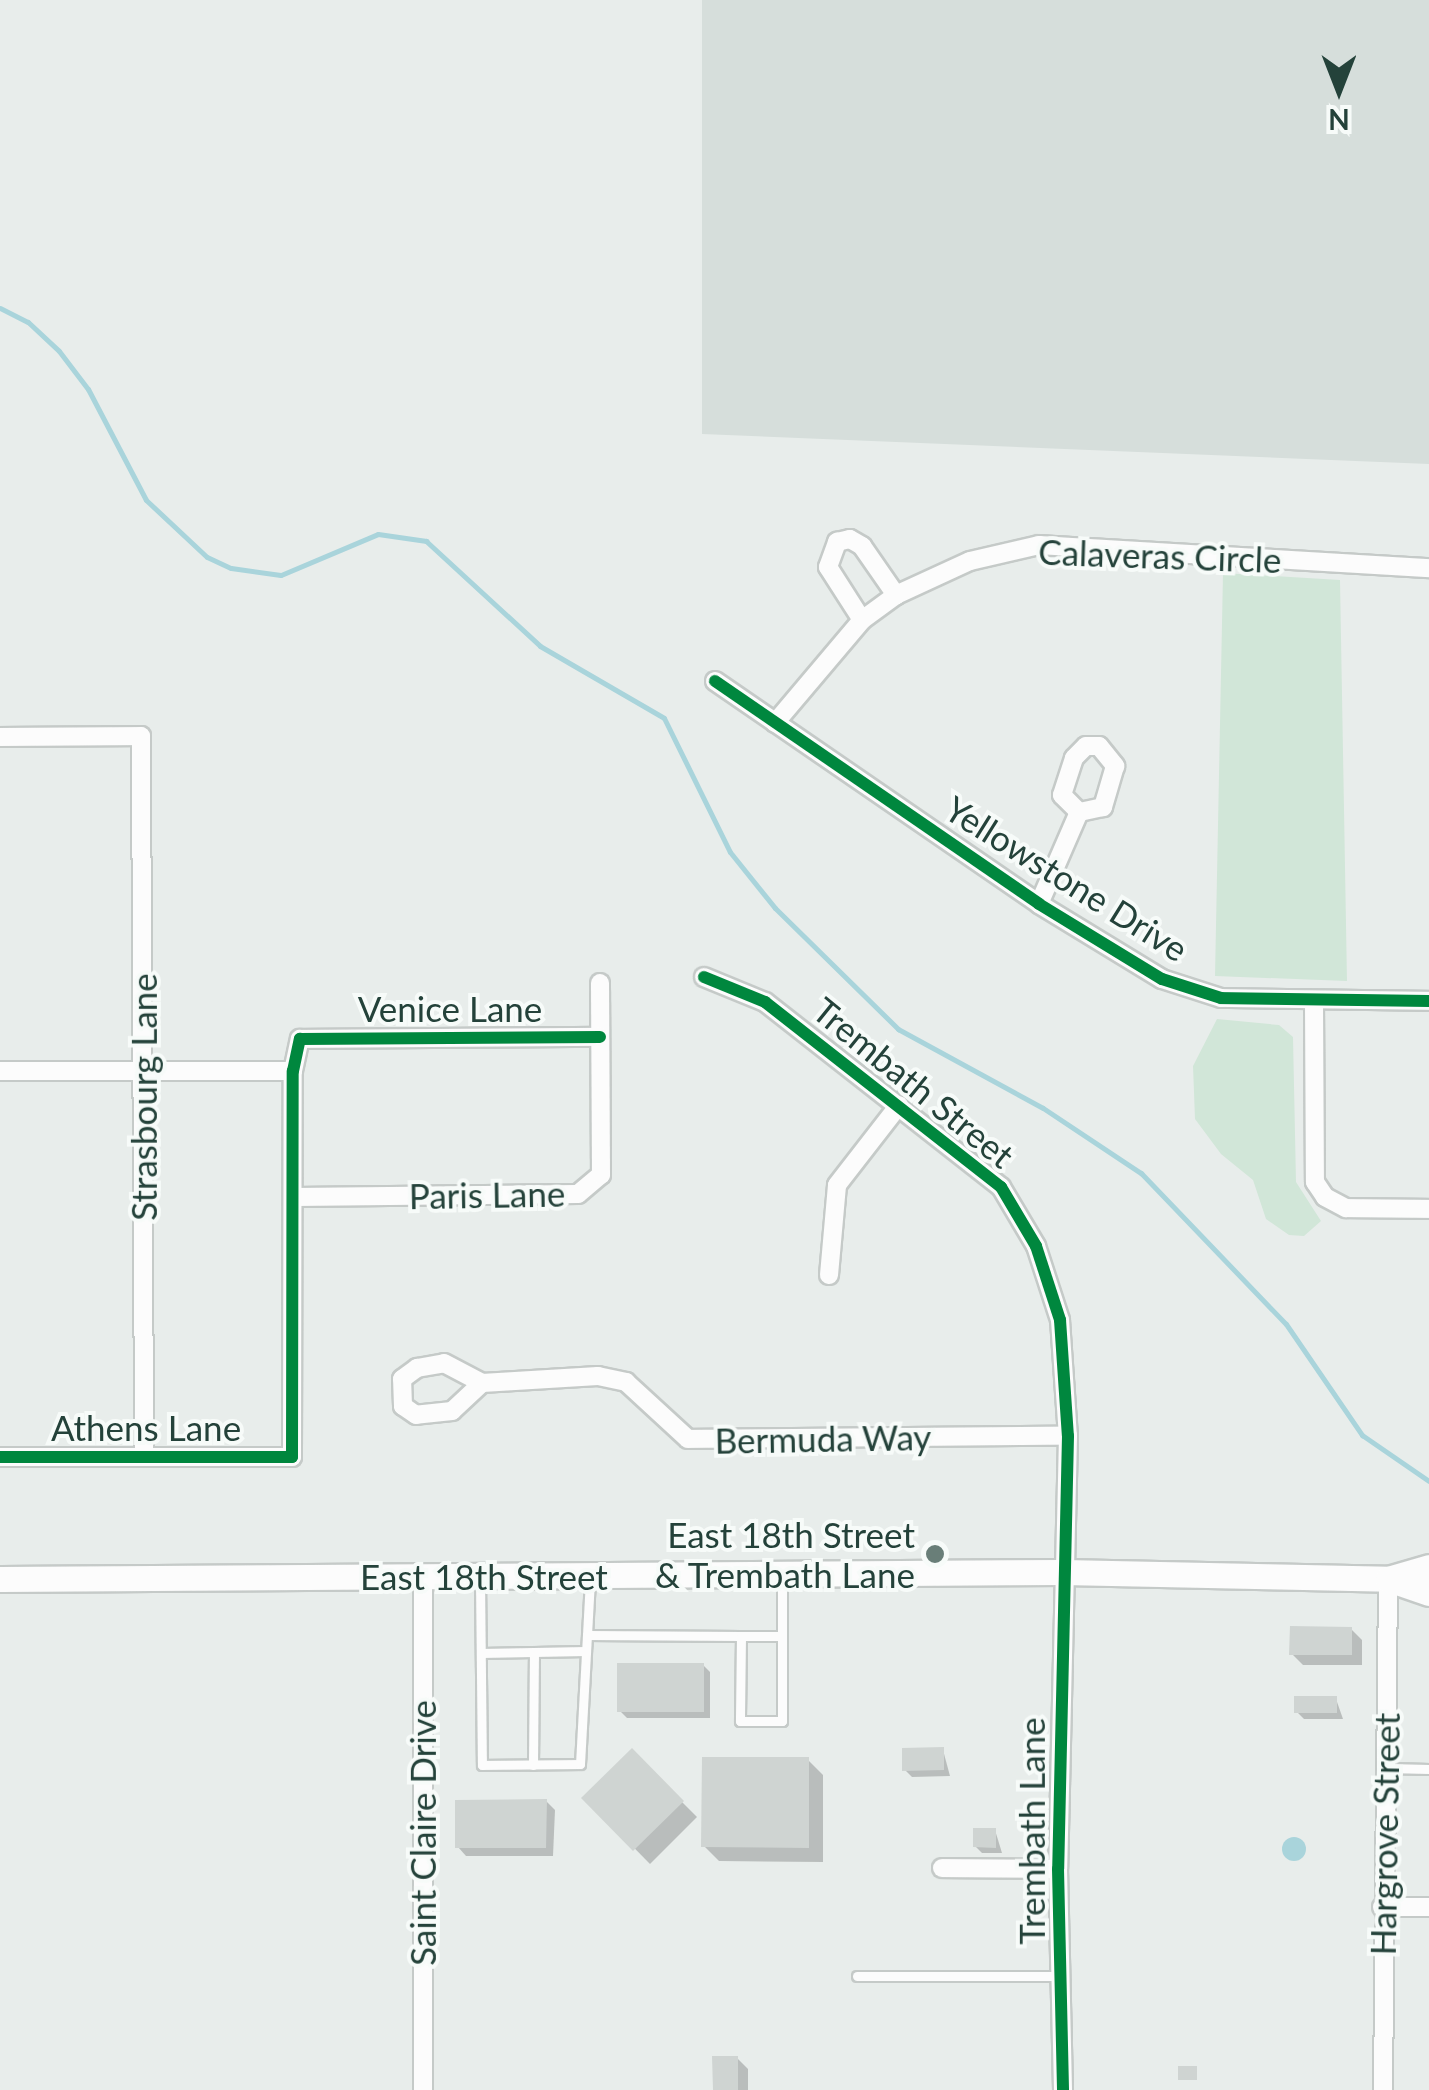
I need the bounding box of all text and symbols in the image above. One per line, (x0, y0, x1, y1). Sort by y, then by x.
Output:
north arrow (1289, 40, 1389, 140)
text: N (1328, 103, 1350, 137)
street label: Calaveras Circle (1038, 530, 1282, 580)
street label: Yellowstone Drive (938, 787, 1196, 969)
street label: Strasbourg Lane (122, 973, 164, 1221)
street label: Venice Lane (358, 987, 542, 1029)
street label: Trembath Street (805, 988, 1023, 1176)
street label: Paris Lane (408, 1172, 566, 1216)
street label: Athens Lane (51, 1406, 241, 1448)
street label: Bermuda Way (714, 1415, 932, 1461)
place label: East 18th Street & Trembath Lane (654, 1513, 915, 1595)
marker: East 18th Street & Trembath Lane (924, 1543, 946, 1565)
street label: East 18th Street (360, 1555, 608, 1597)
street label: Saint Claire Drive (401, 1700, 443, 1966)
street label: Hargrove Street (1361, 1712, 1407, 1956)
street label: Trembath Lane (1010, 1717, 1052, 1945)

